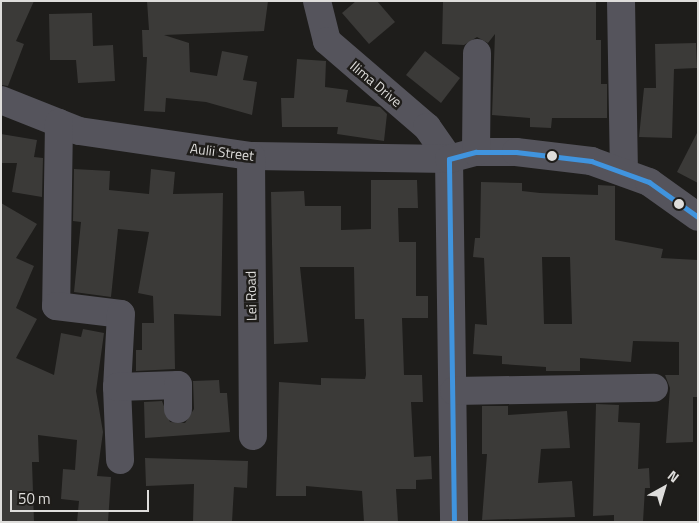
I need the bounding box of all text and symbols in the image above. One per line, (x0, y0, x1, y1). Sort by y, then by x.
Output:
street label: Ilima Drive (347, 58, 405, 110)
street label: Aulii Street (189, 140, 255, 164)
unlabelled marker (547, 151, 557, 161)
unlabelled marker (674, 199, 684, 209)
street label: Lei Road (242, 271, 260, 321)
north arrow (639, 463, 689, 513)
text: N (663, 465, 684, 487)
scale bar (12, 480, 151, 512)
text: 50 m (18, 487, 51, 510)

